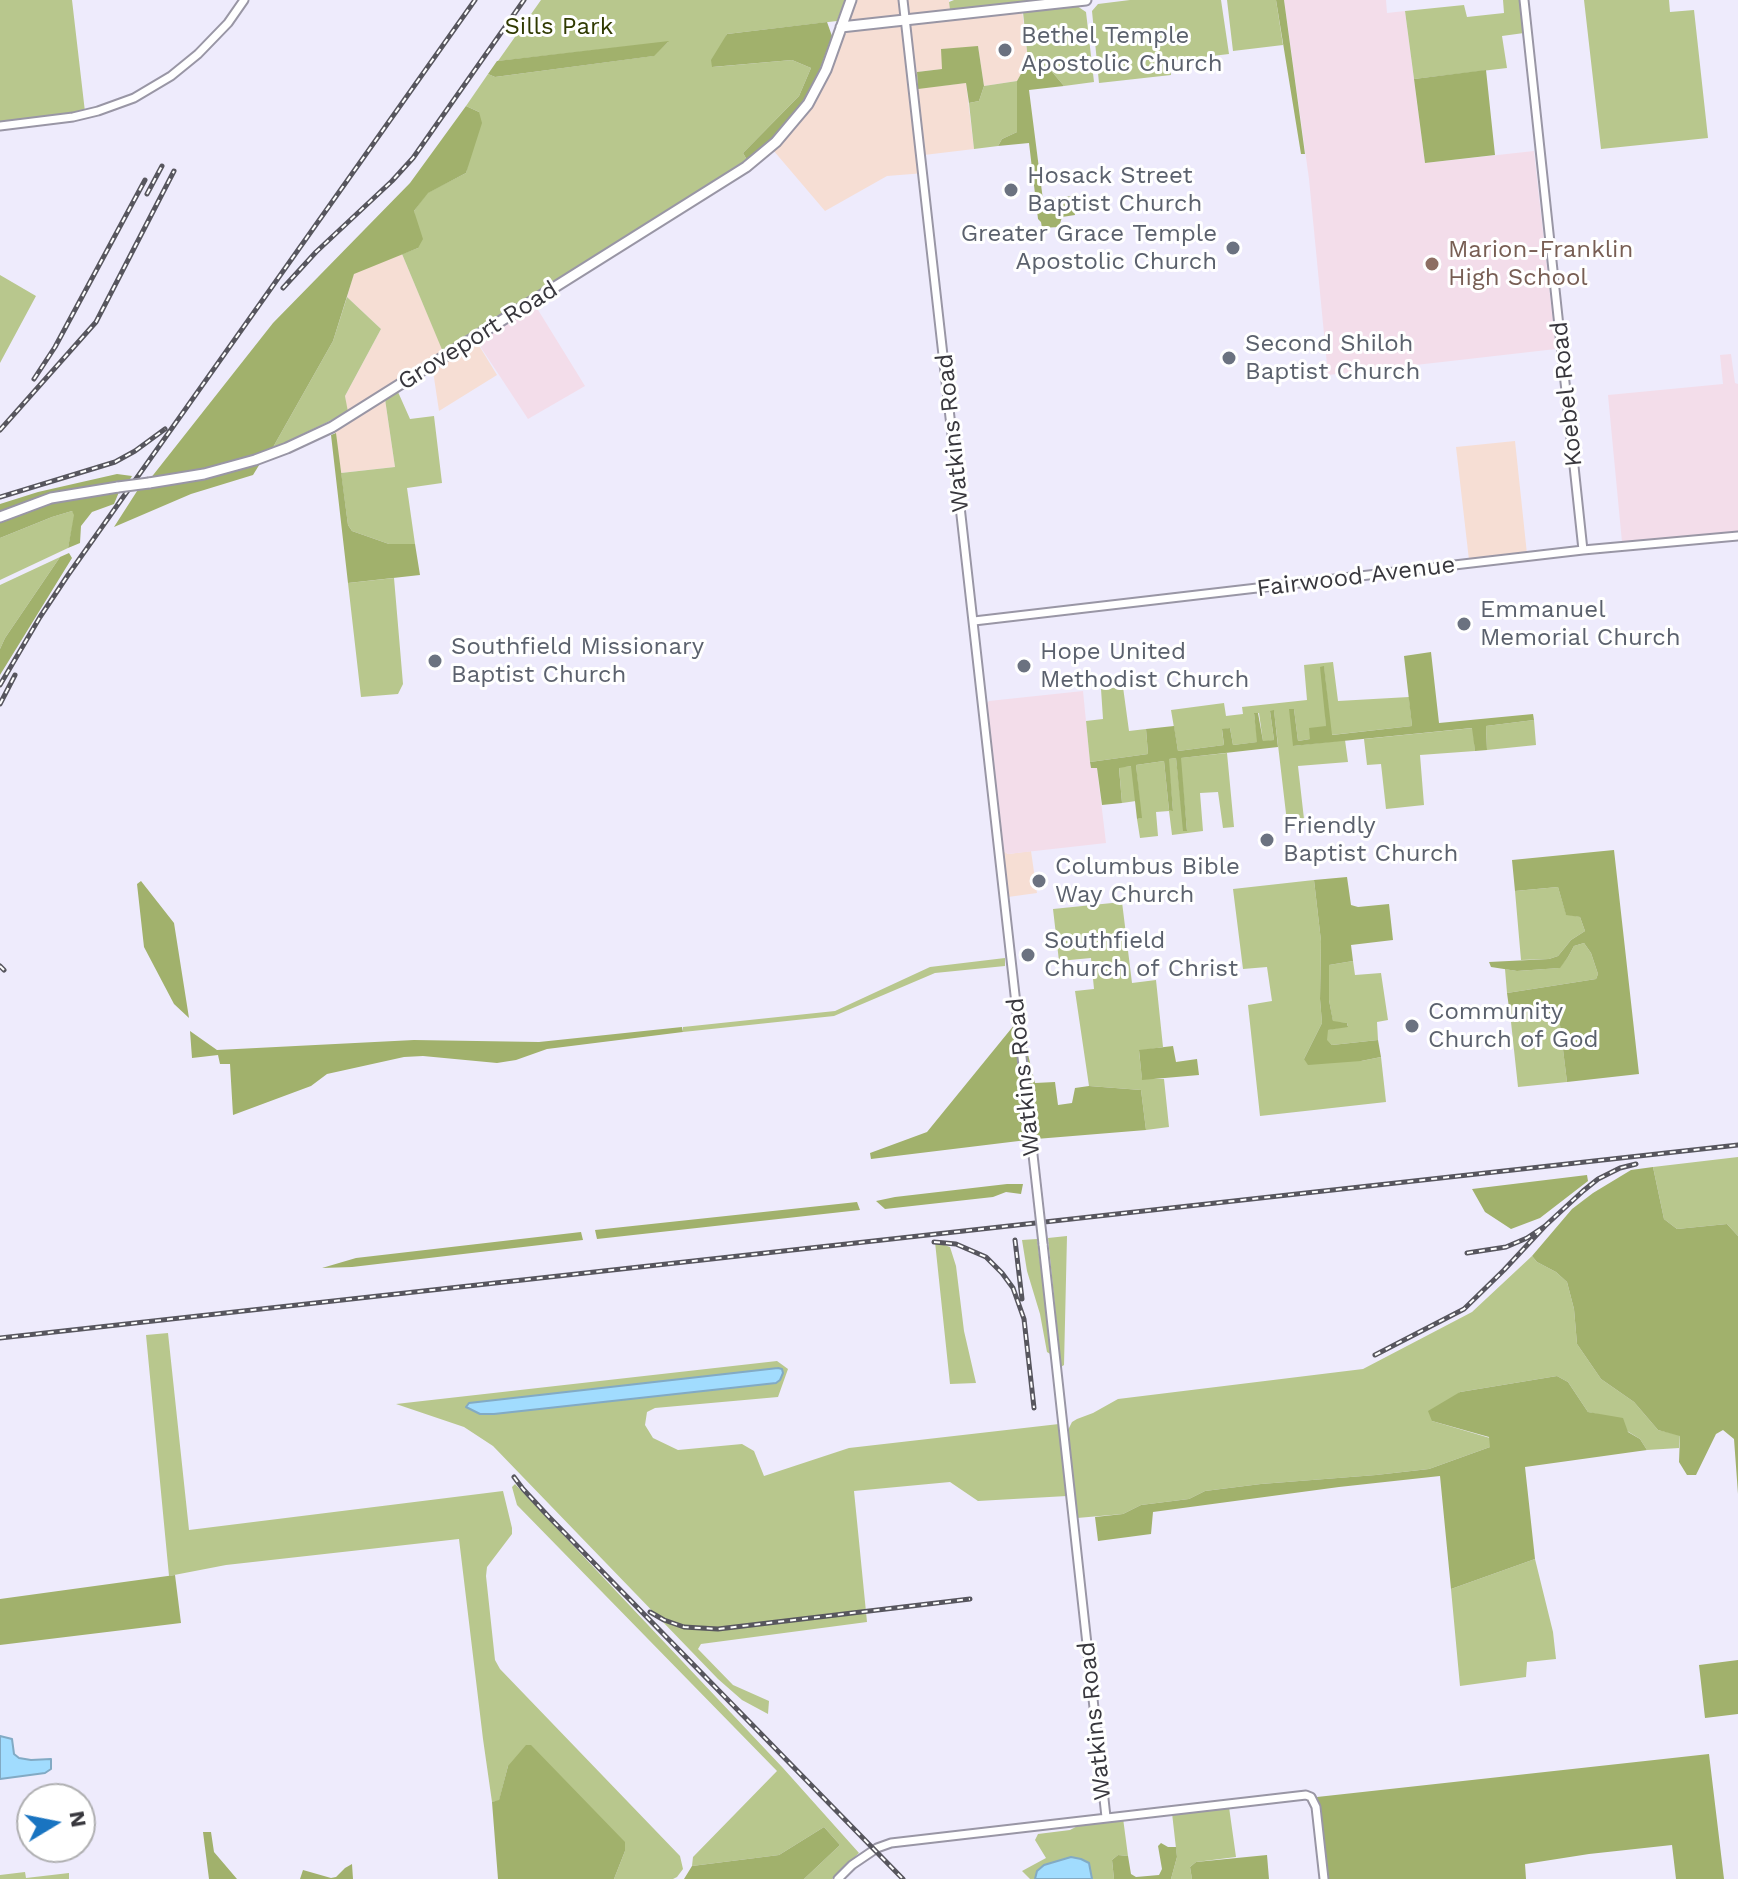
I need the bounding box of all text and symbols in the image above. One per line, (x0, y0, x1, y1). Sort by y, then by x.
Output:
park label: Sills Park (505, 13, 613, 41)
place label: Bethel Temple Apostolic Church (1021, 22, 1223, 78)
marker: Bethel Temple Apostolic Church (996, 41, 1014, 59)
place label: Hosack Street Baptist Church (1027, 162, 1202, 218)
marker: Hosack Street Baptist Church (1002, 181, 1020, 199)
place label: Greater Grace Temple Apostolic Church (961, 220, 1217, 276)
place label: Marion-Franklin High School (1448, 236, 1633, 292)
marker: Greater Grace Temple Apostolic Church (1224, 239, 1242, 257)
marker: Marion-Franklin High School (1423, 255, 1441, 273)
street label: Groveport Road (393, 275, 563, 397)
street label: Koebel Road (1545, 320, 1589, 468)
place label: Second Shiloh Baptist Church (1245, 330, 1420, 386)
marker: Second Shiloh Baptist Church (1220, 349, 1238, 367)
street label: Watkins Road (930, 352, 976, 514)
street label: Fairwood Avenue (1255, 551, 1457, 603)
place label: Emmanuel Memorial Church (1480, 596, 1681, 652)
marker: Emmanuel Memorial Church (1455, 615, 1473, 633)
place label: Southfield Missionary Baptist Church (451, 633, 704, 689)
place label: Hope United Methodist Church (1040, 638, 1249, 694)
marker: Southfield Missionary Baptist Church (426, 652, 444, 670)
marker: Hope United Methodist Church (1015, 657, 1033, 675)
place label: Friendly Baptist Church (1283, 812, 1458, 868)
marker: Friendly Baptist Church (1258, 831, 1276, 849)
place label: Columbus Bible Way Church (1055, 853, 1240, 909)
marker: Columbus Bible Way Church (1030, 872, 1048, 890)
place label: Southfield Church of Christ (1044, 927, 1238, 983)
marker: Southfield Church of Christ (1019, 946, 1037, 964)
street label: Watkins Road (1001, 996, 1047, 1158)
place label: Community Church of God (1428, 998, 1599, 1054)
marker: Community Church of God (1403, 1017, 1421, 1035)
street label: Watkins Road (1072, 1640, 1118, 1802)
north arrow (16, 1783, 96, 1863)
text: N (64, 1809, 92, 1829)

